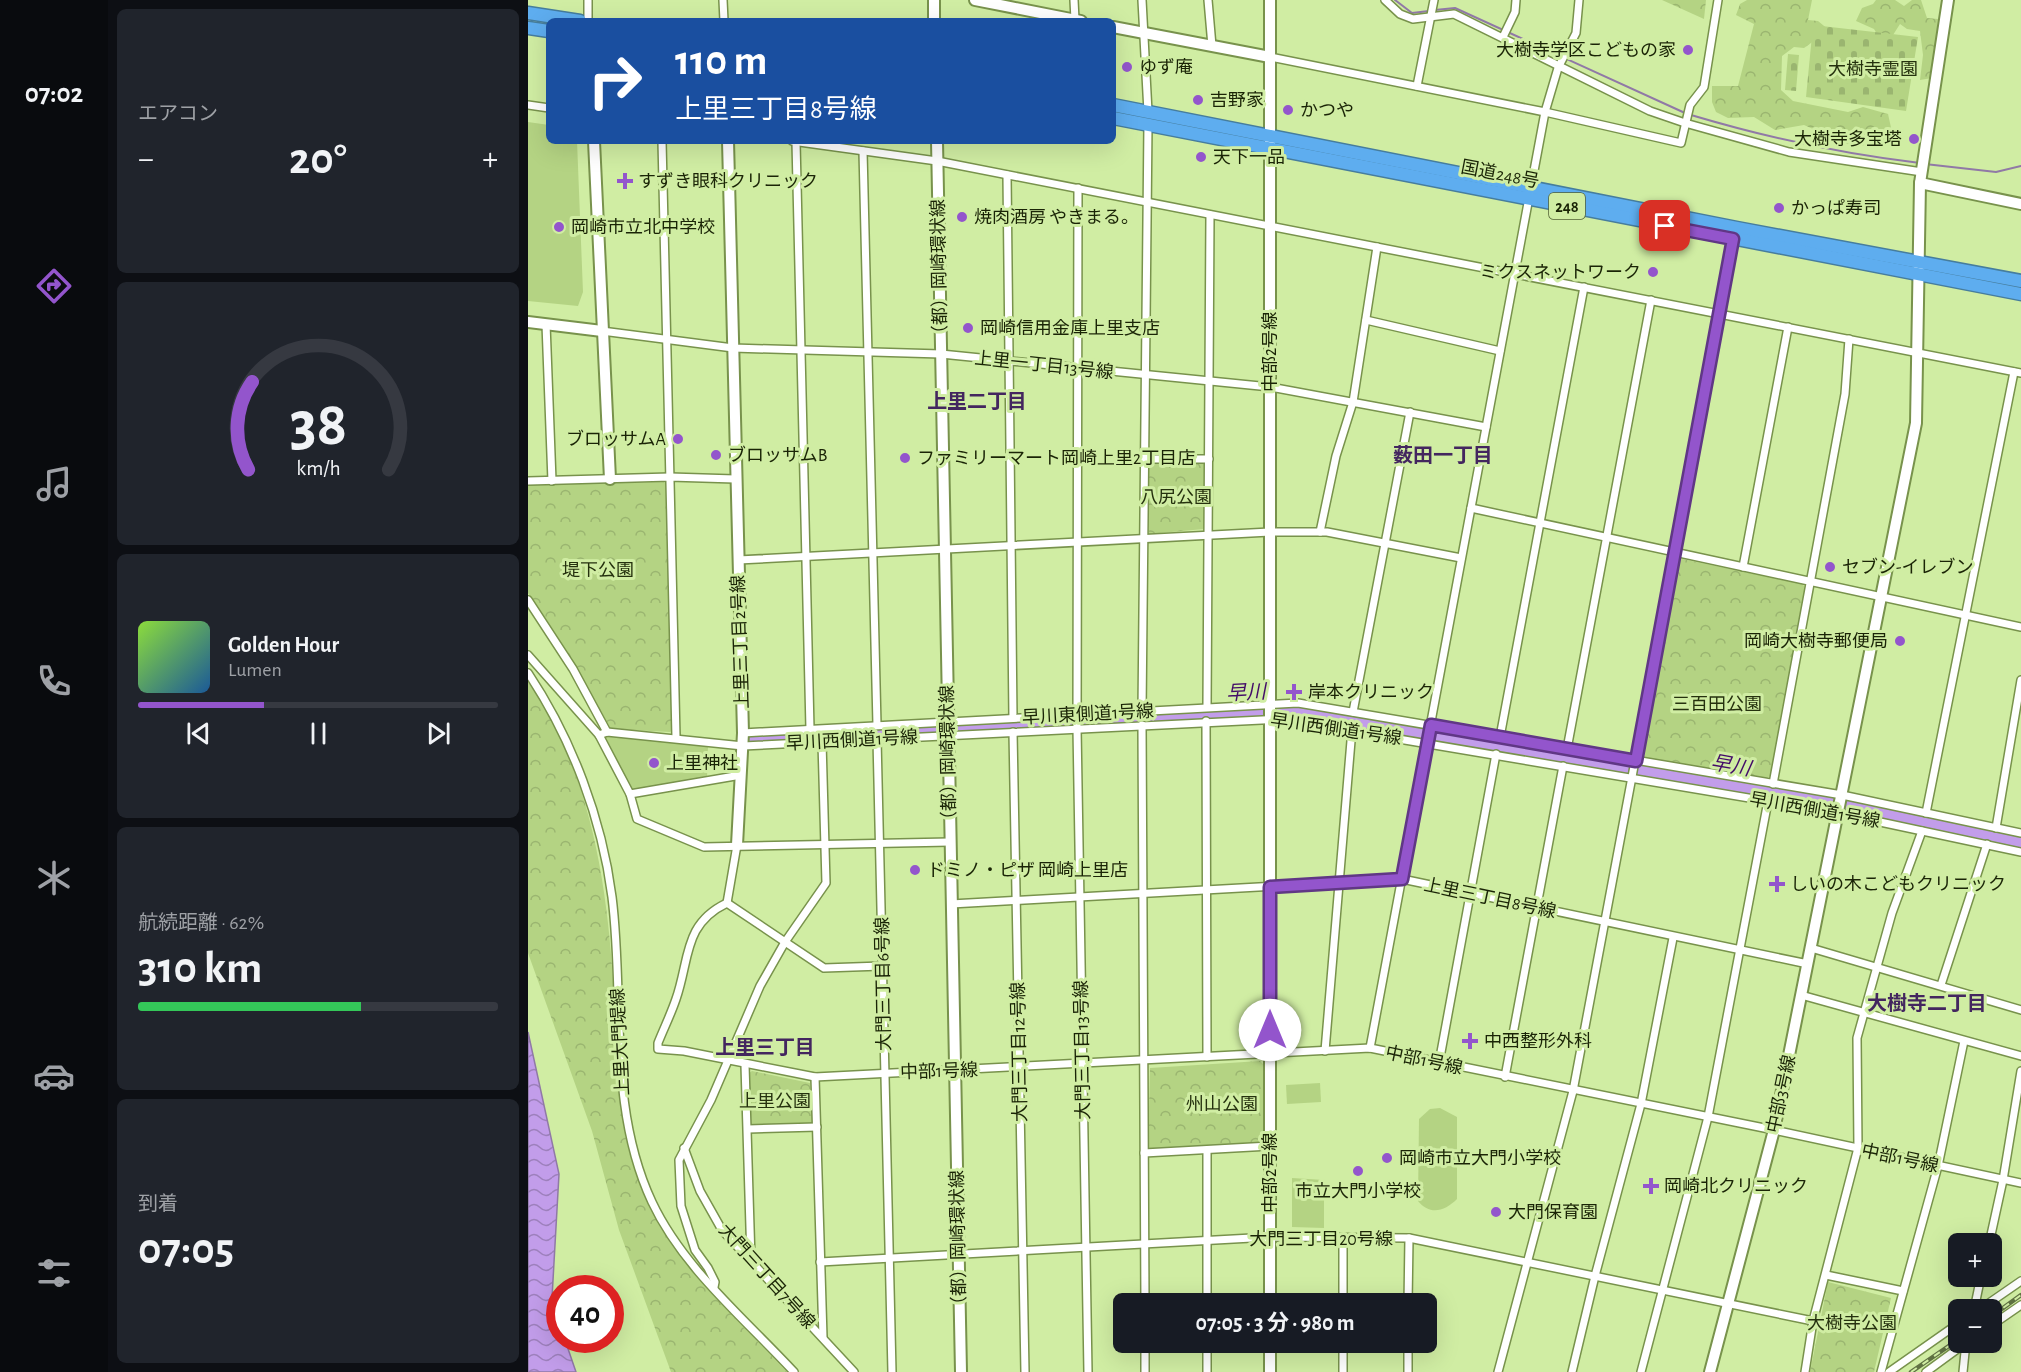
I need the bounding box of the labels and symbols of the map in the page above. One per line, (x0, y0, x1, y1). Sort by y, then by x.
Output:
place label: 大樹寺学区こどもの家 (1496, 40, 1676, 60)
marker: 大樹寺学区こどもの家 (1681, 43, 1695, 57)
place label: ゆず庵 (1139, 58, 1193, 77)
park label: 大樹寺霊園 (1828, 59, 1918, 79)
marker: ゆず庵 (1120, 60, 1134, 74)
place label: 吉野家 (1210, 91, 1264, 110)
marker: 吉野家 (1191, 93, 1205, 107)
place label: かつや (1300, 101, 1354, 120)
marker: かつや (1281, 103, 1295, 117)
place label: 大樹寺多宝塔 (1794, 129, 1902, 149)
marker: 大樹寺多宝塔 (1907, 132, 1921, 146)
place label: 天下一品 (1213, 149, 1285, 167)
marker: 天下一品 (1194, 150, 1208, 164)
street label: 国道248号 (1459, 157, 1541, 191)
marker: すずき眼科クリニック (616, 172, 634, 190)
place label: すずき眼科クリニック (638, 172, 818, 191)
road number: 248 (1549, 193, 1585, 219)
street label: （都）岡崎環状線 (928, 199, 950, 343)
place label: かっぱ寿司 (1791, 199, 1881, 218)
pin (1639, 200, 1690, 251)
marker: かっぱ寿司 (1772, 201, 1786, 215)
place label: 焼肉酒房 やきまる。 (974, 208, 1139, 227)
marker: 焼肉酒房 やきまる。 (955, 210, 969, 224)
place label: 岡崎市立北中学校 (571, 217, 715, 237)
marker: 岡崎市立北中学校 (552, 220, 566, 234)
place label: ミクスネットワーク (1480, 263, 1641, 282)
marker: ミクスネットワーク (1646, 265, 1660, 279)
street label: 中部2号線 (1260, 312, 1280, 392)
place label: 岡崎信用金庫上里支店 (980, 319, 1160, 338)
marker: 岡崎信用金庫上里支店 (961, 321, 975, 335)
street label: 上里一丁目13号線 (974, 348, 1114, 382)
district label: 上里二丁目 (927, 391, 1027, 412)
place label: ブロッサムA (566, 429, 667, 449)
marker: ブロッサムA (671, 432, 685, 446)
place label: ブロッサムB (728, 445, 827, 465)
district label: 薮田一丁目 (1393, 445, 1493, 466)
marker: ブロッサムB (709, 448, 723, 462)
place label: ファミリーマート岡崎上里2丁目店 (917, 449, 1195, 468)
marker: ファミリーマート岡崎上里2丁目店 (898, 451, 912, 465)
park label: 八尻公園 (1140, 488, 1212, 507)
place label: セブン-イレブン (1842, 557, 1974, 577)
marker: セブン-イレブン (1823, 560, 1837, 574)
park label: 堤下公園 (562, 561, 634, 580)
street label: 上里三丁目2号線 (728, 575, 752, 709)
place label: 岡崎大樹寺郵便局 (1744, 631, 1888, 651)
marker: 岡崎大樹寺郵便局 (1893, 634, 1907, 648)
water label: 早川 (1226, 682, 1269, 704)
marker: 岸本クリニック (1285, 683, 1303, 701)
place label: 岸本クリニック (1308, 683, 1434, 702)
street label: （都）岡崎環状線 (937, 685, 959, 829)
park label: 三百田公園 (1672, 695, 1762, 714)
street label: 早川東側道1号線 (1021, 701, 1155, 727)
street label: 早川西側道1号線 (1269, 710, 1403, 748)
street label: 早川西側道1号線 (785, 727, 919, 753)
water label: 早川 (1709, 753, 1754, 780)
place label: 上里神社 (666, 754, 738, 773)
marker: 上里神社 (647, 756, 661, 770)
street label: 早川西側道1号線 (1748, 789, 1882, 831)
place label: ドミノ・ピザ 岡崎上里店 (927, 861, 1128, 880)
marker: ドミノ・ピザ 岡崎上里店 (908, 863, 922, 877)
street label: 上里三丁目8号線 (1422, 874, 1558, 922)
marker: しいの木こどもクリニック (1768, 875, 1786, 893)
place label: しいの木こどもクリニック (1790, 875, 2006, 894)
street label: 大門三丁目6号線 (872, 917, 894, 1051)
street label: 大門三丁目13号線 (1071, 980, 1093, 1120)
street label: 大門三丁目12号線 (1008, 982, 1030, 1122)
street label: 上里大門堤線 (607, 988, 633, 1096)
district label: 大樹寺二丁目 (1867, 992, 1987, 1014)
position arrow (1238, 998, 1302, 1062)
place label: 中西整形外科 (1484, 1031, 1592, 1051)
marker: 中西整形外科 (1461, 1032, 1479, 1050)
district label: 上里三丁目 (715, 1037, 815, 1058)
street label: 中部1号線 (1384, 1042, 1464, 1078)
street label: 中部3号線 (1763, 1053, 1799, 1135)
street label: 中部1号線 (900, 1060, 978, 1082)
park label: 上里公園 (739, 1092, 811, 1111)
park label: 州山公園 (1186, 1094, 1258, 1114)
street label: 中部2号線 (1260, 1133, 1280, 1213)
street label: 中部1号線 (1860, 1140, 1940, 1176)
place label: 岡崎市立大門小学校 (1399, 1148, 1561, 1168)
marker: 岡崎市立大門小学校 (1380, 1151, 1394, 1165)
marker: 市立大門小学校 (1351, 1164, 1365, 1178)
street label: （都）岡崎環状線 (947, 1170, 969, 1314)
place label: 岡崎北クリニック (1664, 1176, 1808, 1196)
marker: 岡崎北クリニック (1642, 1177, 1660, 1195)
place label: 市立大門小学校 (1295, 1181, 1421, 1201)
place label: 大門保育園 (1508, 1203, 1598, 1222)
marker: 大門保育園 (1489, 1205, 1503, 1219)
street label: 大門三丁目7号線 (715, 1220, 819, 1332)
street label: 大門三丁目20号線 (1249, 1229, 1393, 1249)
speed limit sign: 40 (546, 1275, 624, 1353)
park label: 大樹寺公園 (1807, 1313, 1897, 1333)

